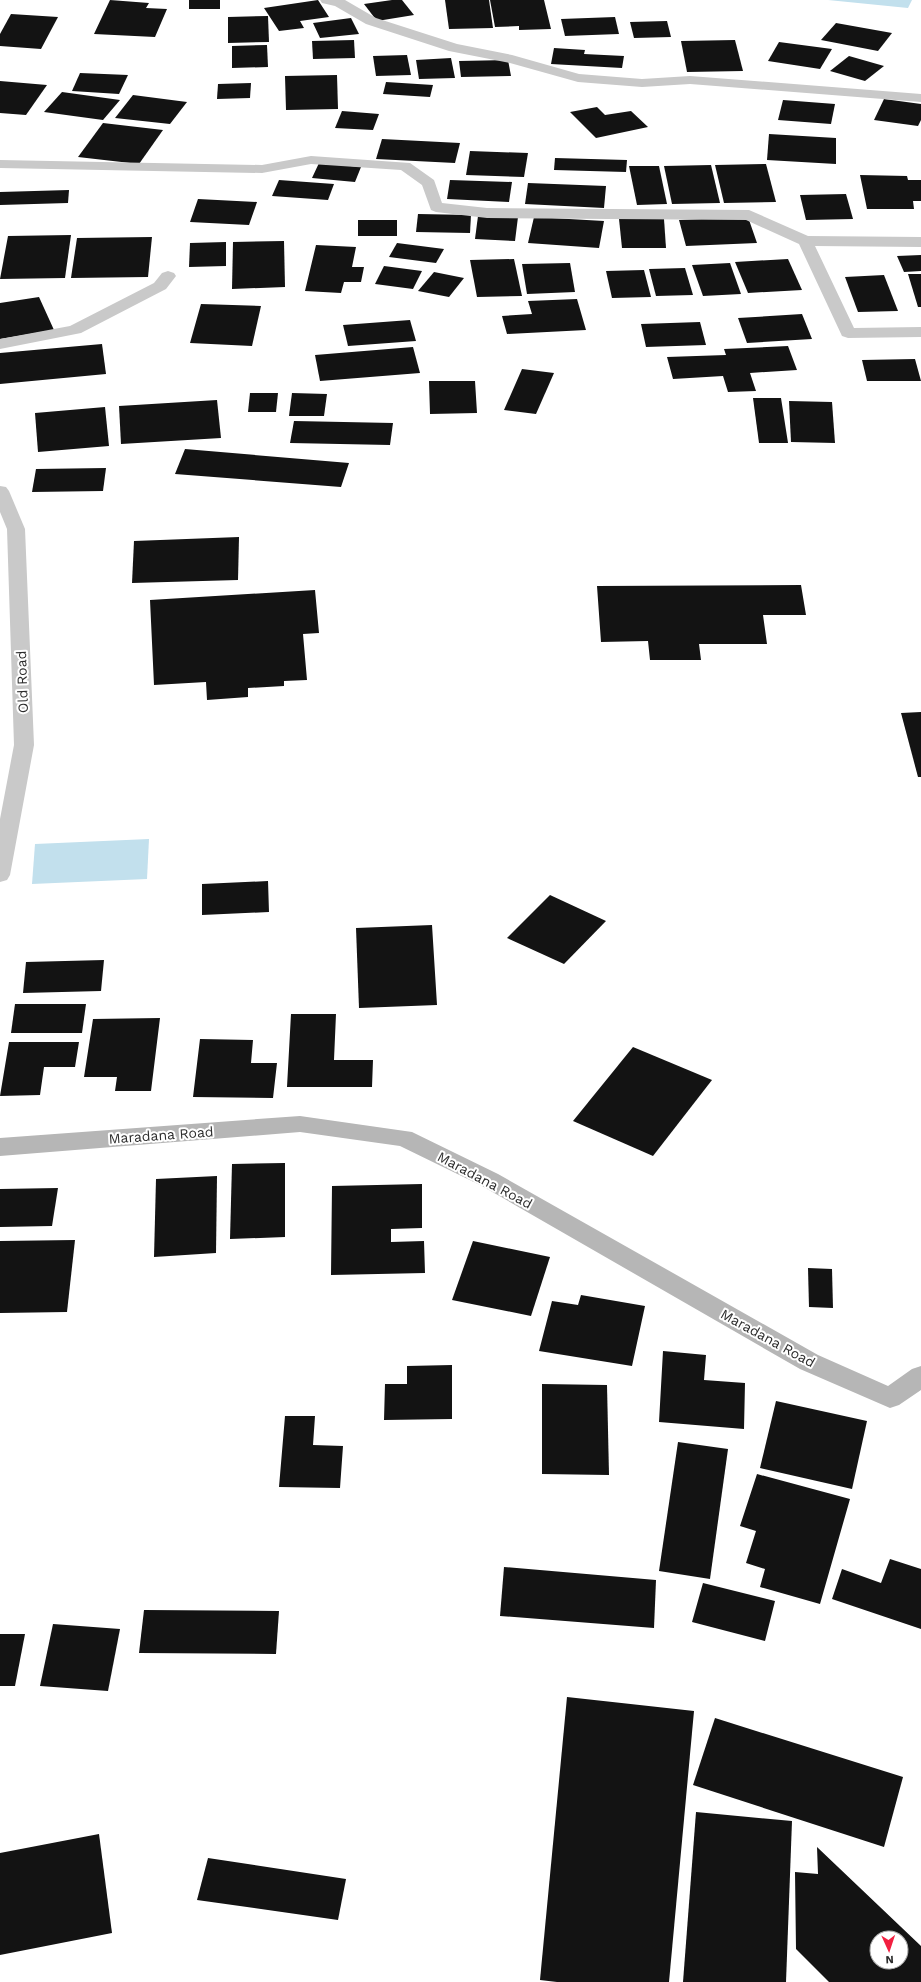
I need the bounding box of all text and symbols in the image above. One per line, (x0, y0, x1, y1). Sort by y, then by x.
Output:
street label: Old Road (13, 650, 31, 714)
street label: Maradana Road (108, 1123, 214, 1147)
street label: Maradana Road (435, 1148, 535, 1212)
street label: Maradana Road (718, 1306, 818, 1370)
north arrow (869, 1930, 909, 1970)
text: N (885, 1953, 894, 1966)

